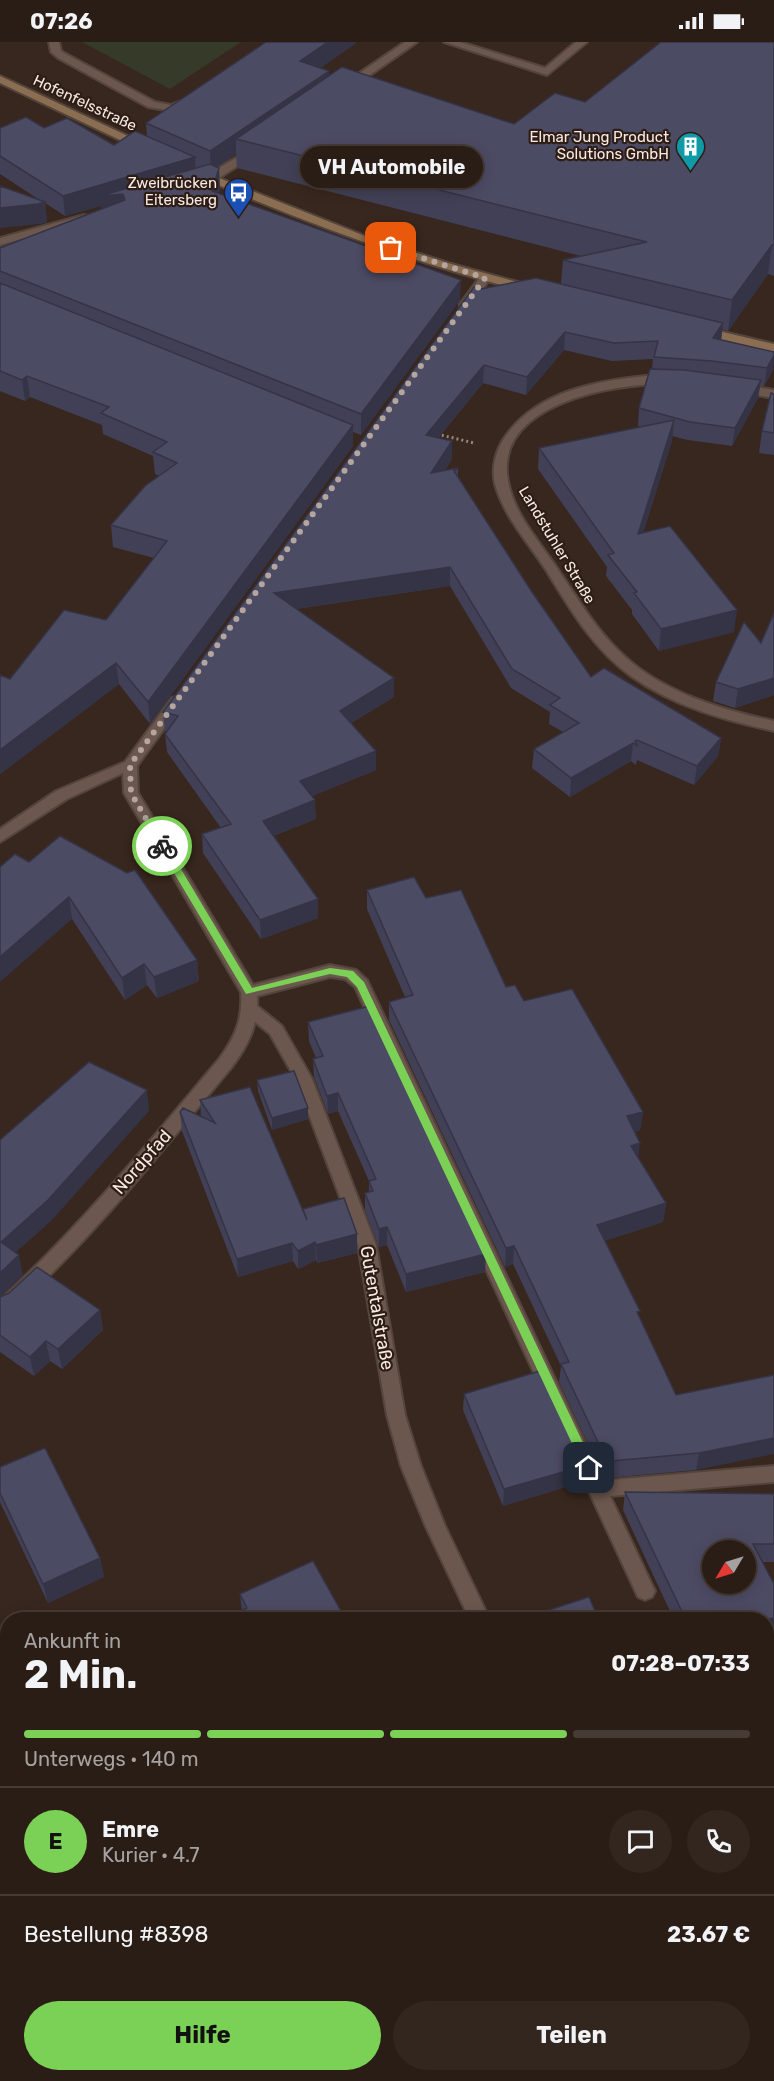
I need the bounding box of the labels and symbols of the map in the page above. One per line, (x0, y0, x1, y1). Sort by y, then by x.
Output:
street label: Hofenfelsstraße (30, 71, 140, 135)
place label: Elmar Jung Product Solutions GmbH (530, 128, 669, 163)
building icon: Elmar Jung Product Solutions GmbH (674, 130, 706, 172)
callout: VH Automobile (300, 146, 482, 188)
place label: Zweibrücken Eitersberg (128, 174, 217, 209)
bus stop icon: Zweibrücken Eitersberg (222, 176, 254, 218)
pin (365, 222, 416, 273)
street label: Landstuhler Straße (515, 483, 599, 607)
courier (132, 816, 192, 876)
street label: Nordpfad (108, 1125, 176, 1199)
street label: Gutentalstraße (355, 1244, 399, 1372)
pin (563, 1442, 614, 1493)
north arrow (702, 1540, 756, 1594)

